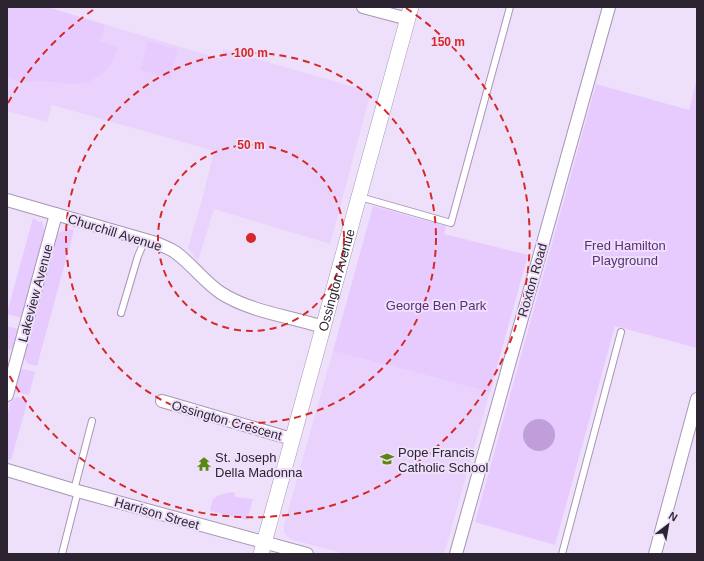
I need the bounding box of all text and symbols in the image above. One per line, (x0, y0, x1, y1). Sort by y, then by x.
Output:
text: 150 m (431, 35, 465, 49)
text: 100 m (234, 46, 268, 60)
text: 50 m (237, 138, 265, 152)
street label: Churchill Avenue (66, 211, 164, 254)
street label: Ossington Avenue (315, 227, 358, 333)
centre of rings (244, 231, 258, 245)
park label: Fred Hamilton Playground (584, 238, 666, 268)
street label: Lakeview Avenue (15, 242, 56, 344)
street label: Roxton Road (515, 242, 550, 319)
park label: George Ben Park (386, 298, 487, 313)
street label: Ossington Crescent (170, 398, 284, 444)
place label: Pope Francis Catholic School (398, 445, 488, 475)
place label: St. Joseph Della Madonna (215, 450, 303, 480)
school or university icon: Pope Francis Catholic School (379, 451, 395, 467)
temple icon: St. Joseph Della Madonna (196, 456, 212, 472)
street label: Harrison Street (113, 494, 201, 533)
north arrow (648, 505, 688, 545)
text: N (667, 509, 680, 524)

